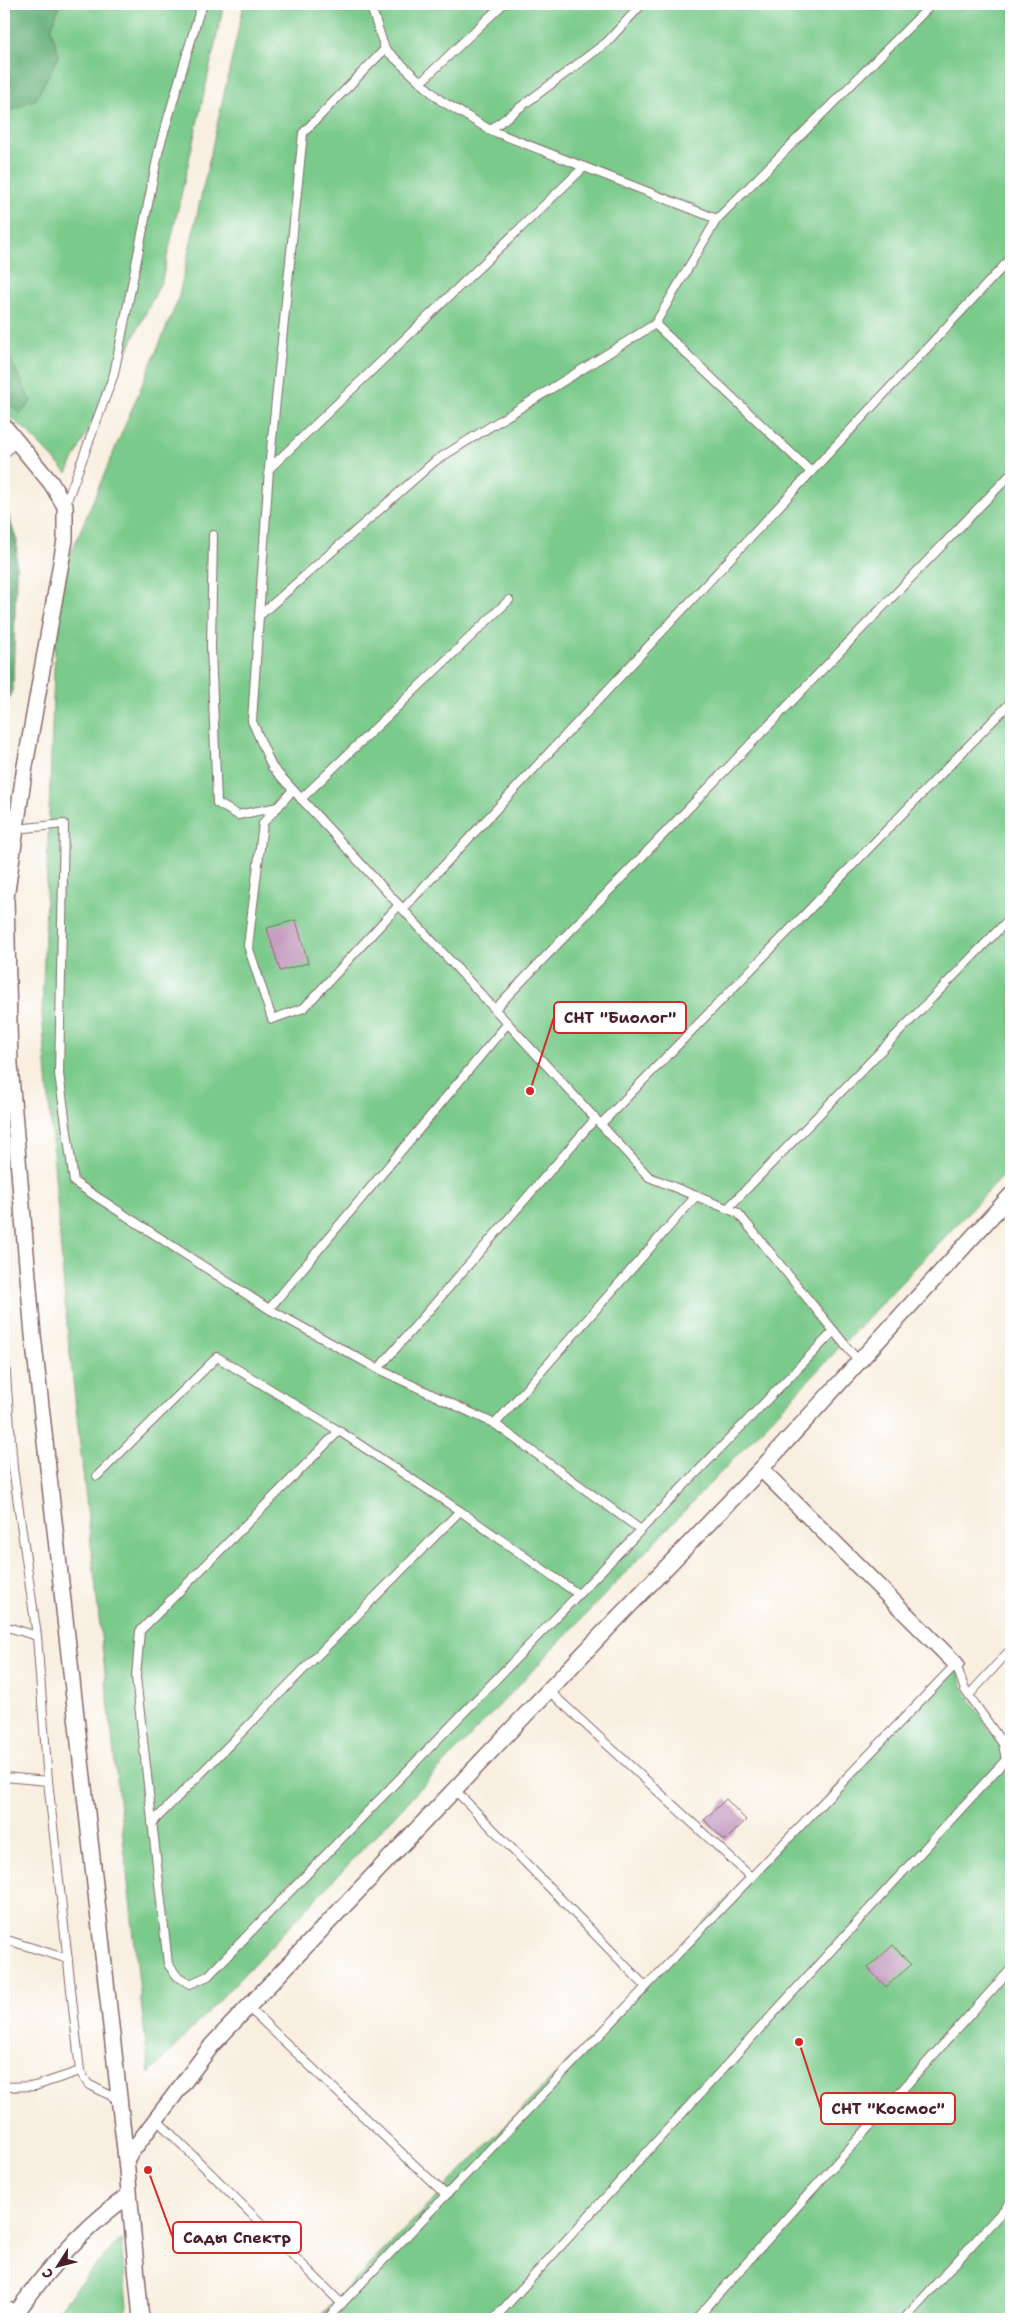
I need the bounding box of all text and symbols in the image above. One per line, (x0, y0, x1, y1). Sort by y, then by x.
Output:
callout: СНТ "Биолог" (554, 1002, 686, 1033)
text: СНТ "Биолог" (564, 1007, 676, 1028)
callout: СНТ "Космос" (821, 2093, 955, 2124)
text: СНТ "Космос" (831, 2098, 945, 2119)
callout: Сады Спектр (173, 2222, 301, 2253)
text: Сады Спектр (183, 2227, 291, 2248)
north arrow (32, 2240, 82, 2290)
text: С (38, 2265, 57, 2282)

